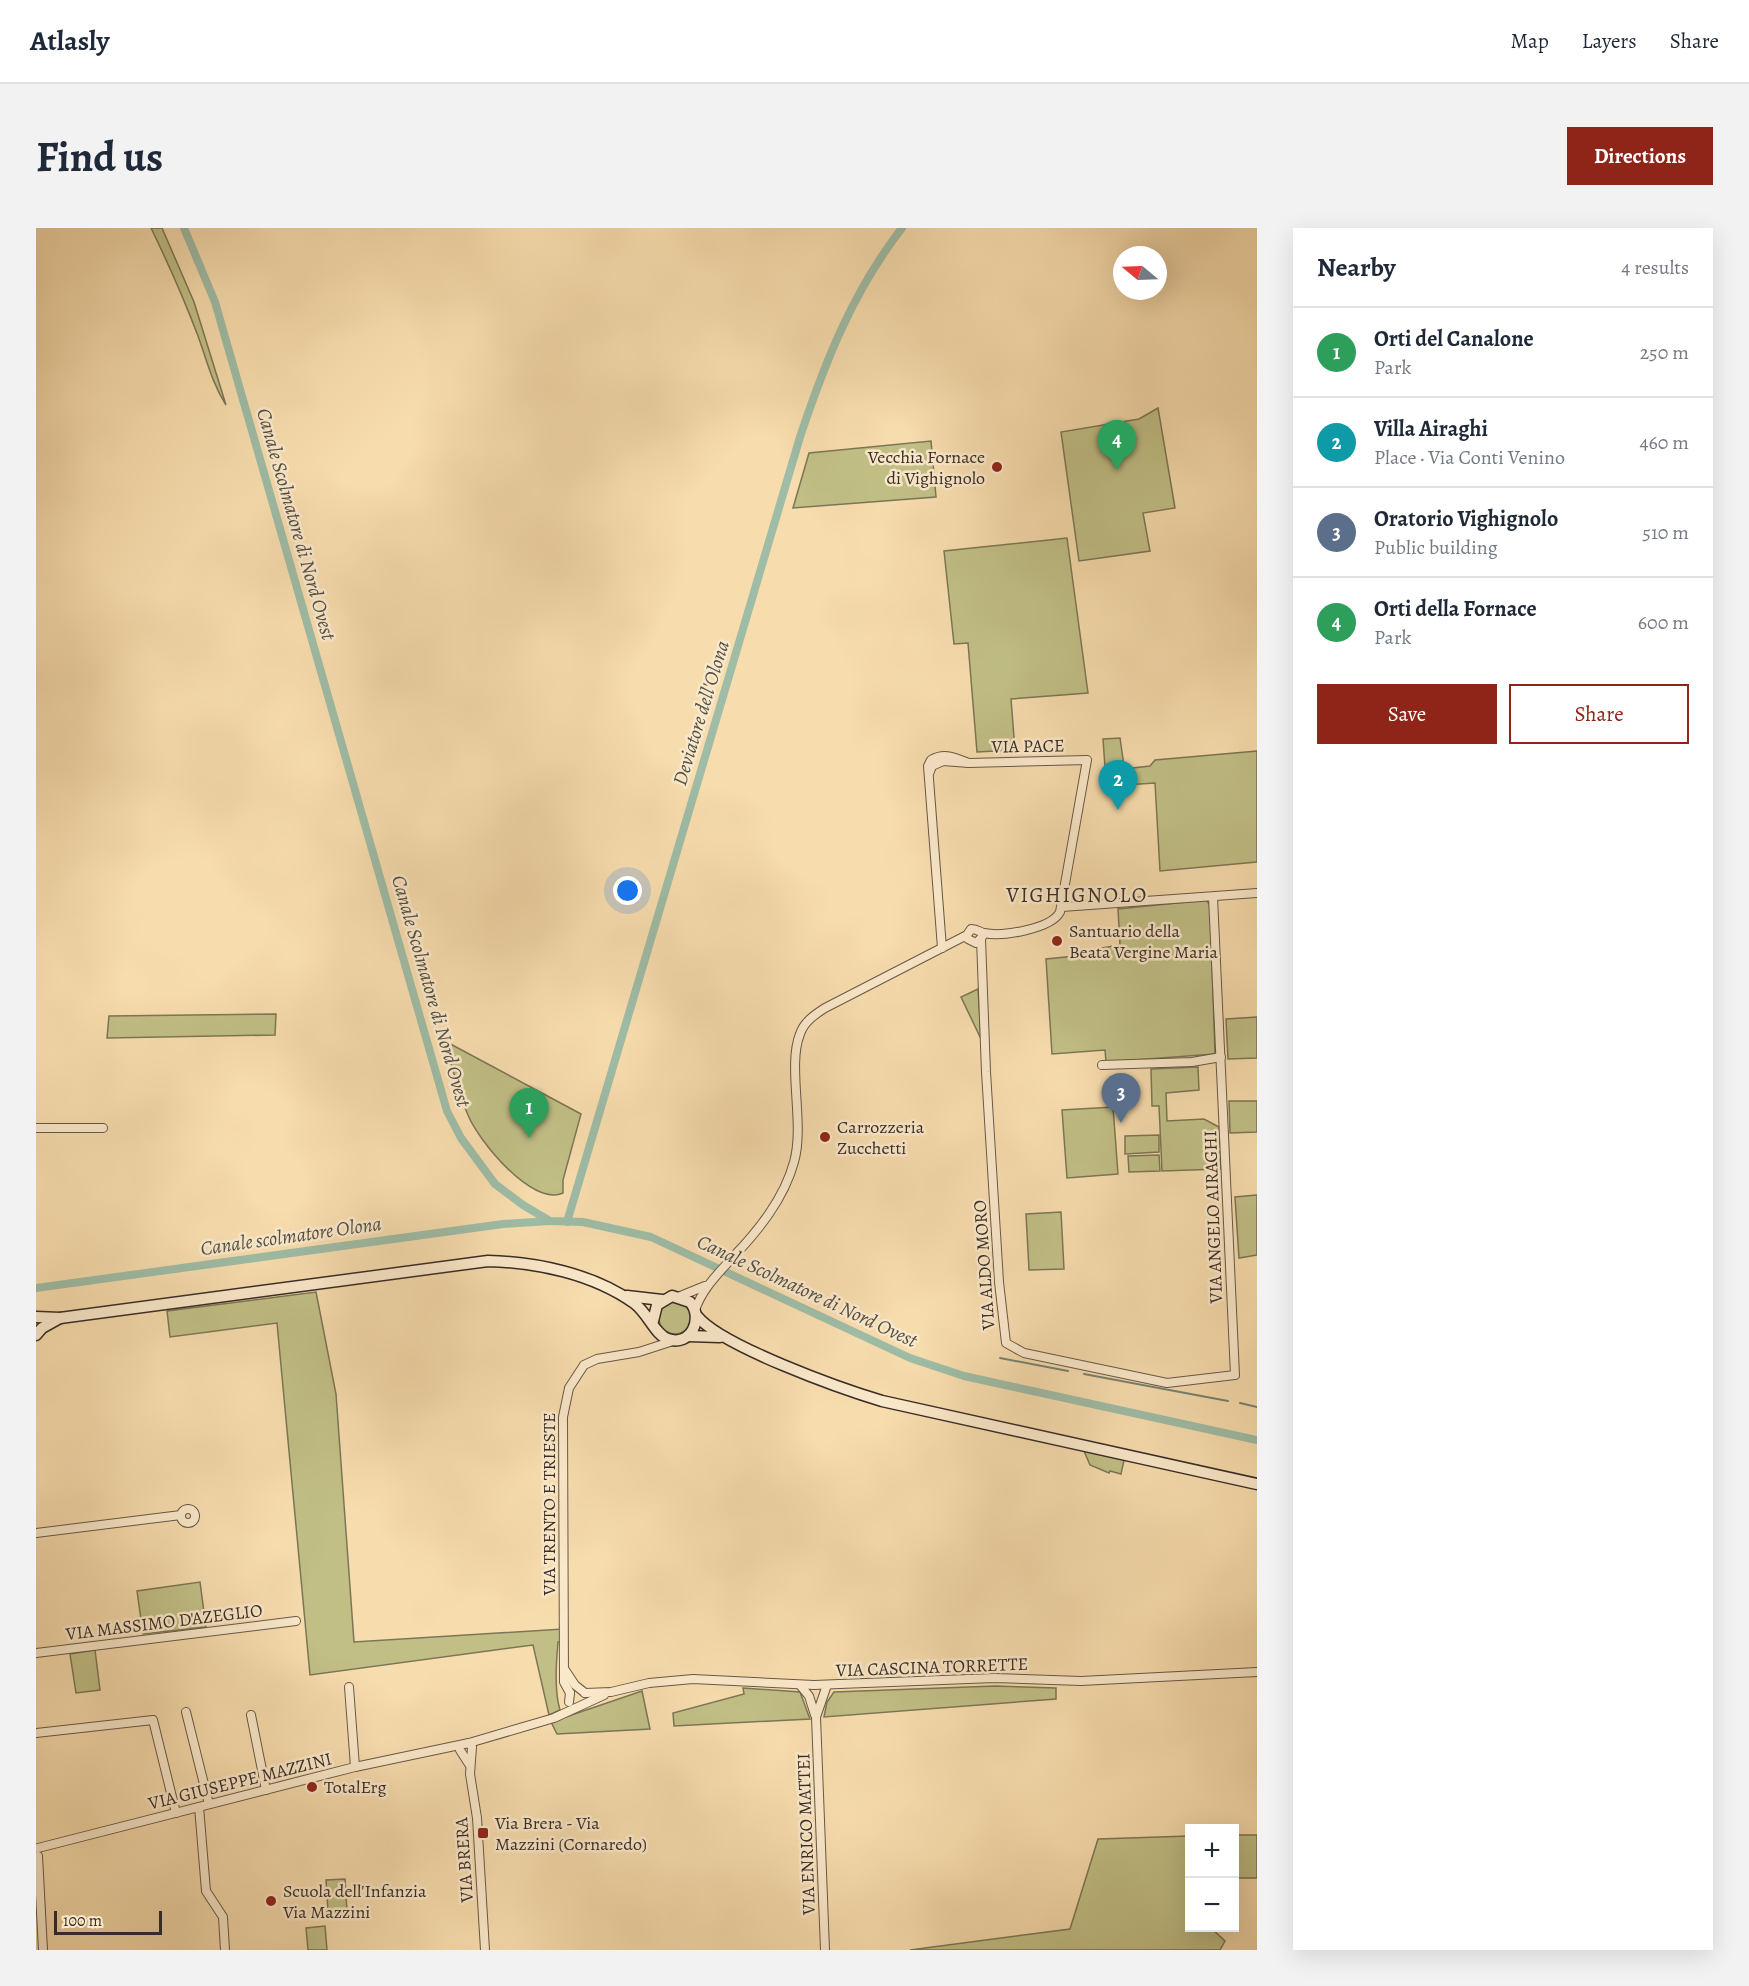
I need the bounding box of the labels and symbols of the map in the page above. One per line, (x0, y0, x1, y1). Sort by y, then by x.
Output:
north arrow (1113, 246, 1167, 300)
water label: Canale Scolmatore di Nord Ovest (250, 405, 342, 644)
pin: 4 (1098, 420, 1136, 470)
place label: Vecchia Fornace di Vighignolo (867, 445, 985, 490)
marker: Vecchia Fornace di Vighignolo (990, 460, 1004, 474)
water label: Deviatore dell'Olona (666, 637, 736, 789)
street label: VIA PACE (990, 733, 1065, 759)
pin: 2 (1098, 760, 1138, 810)
water label: Canale Scolmatore di Nord Ovest (385, 872, 477, 1111)
your location (613, 876, 642, 905)
district label: VIGHIGNOLO (1005, 881, 1148, 909)
place label: Santuario della Beata Vergine Maria (1069, 919, 1219, 964)
marker: Santuario della Beata Vergine Maria (1050, 934, 1064, 948)
pin: 3 (1102, 1074, 1140, 1123)
pin: 1 (510, 1088, 548, 1138)
place label: Carrozzeria Zucchetti (837, 1115, 925, 1160)
marker: Carrozzeria Zucchetti (818, 1130, 832, 1144)
street label: VIA ANGELO AIRAGHI (1198, 1130, 1228, 1305)
street label: VIA ALDO MORO (967, 1199, 1001, 1332)
water label: Canale scolmatore Olona (199, 1210, 383, 1262)
water label: Canale Scolmatore di Nord Ovest (693, 1228, 923, 1354)
street label: VIA TRENTO E TRIESTE (537, 1412, 561, 1597)
street label: VIA MASSIMO D'AZEGLIO (63, 1598, 264, 1646)
street label: VIA CASCINA TORRETTE (834, 1652, 1029, 1682)
street label: VIA GIUSEPPE MAZZINI (145, 1747, 334, 1816)
street label: VIA ENRICO MATTEI (791, 1753, 821, 1916)
place label: TotalErg (324, 1775, 386, 1799)
marker: TotalErg (305, 1780, 319, 1794)
place label: Via Brera - Via Mazzini (Cornaredo) (494, 1811, 647, 1856)
street label: VIA BRERA (449, 1816, 479, 1904)
marker: Via Brera - Via Mazzini (Cornaredo) (476, 1826, 490, 1840)
place label: Scuola dell'Infanzia Via Mazzini (282, 1879, 427, 1924)
marker: Scuola dell'Infanzia Via Mazzini (264, 1894, 278, 1908)
scale bar (54, 1908, 162, 1936)

